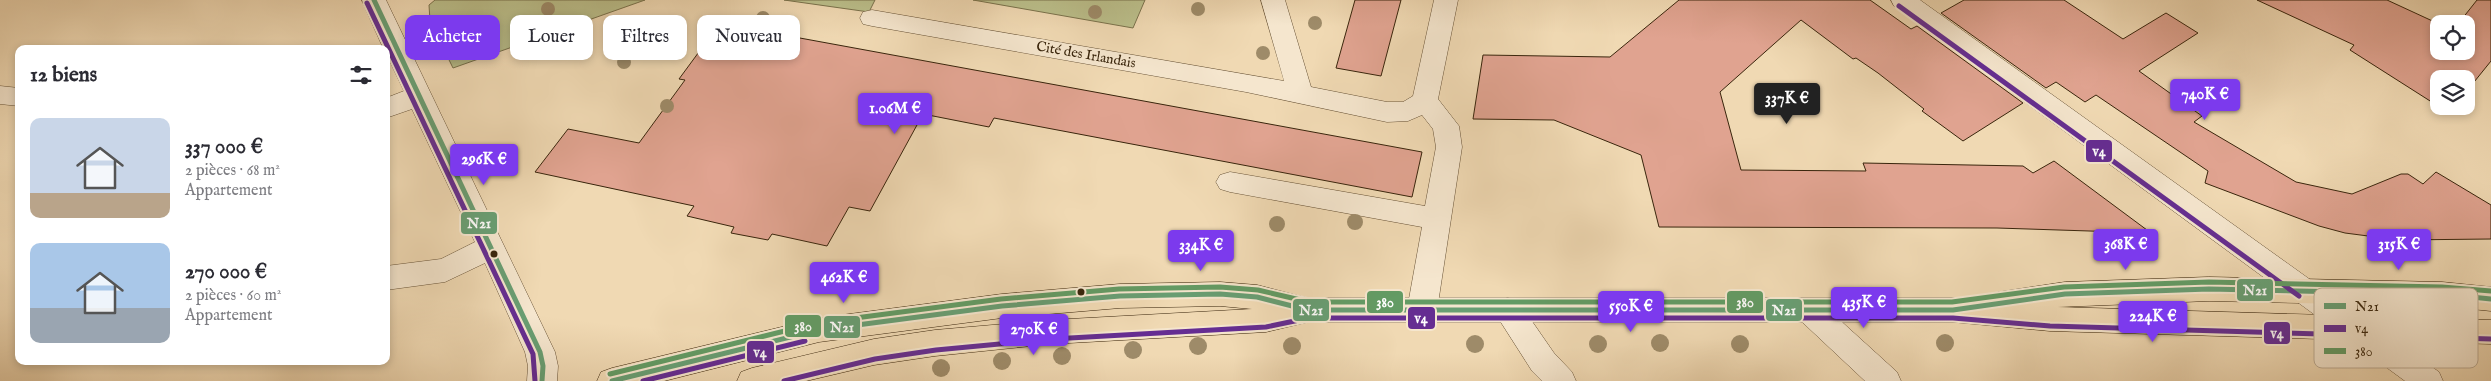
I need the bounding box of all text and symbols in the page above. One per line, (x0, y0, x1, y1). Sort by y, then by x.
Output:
chip: Acheter (405, 15, 500, 60)
chip: Louer (510, 15, 593, 60)
chip: Filtres (603, 15, 687, 60)
chip: Nouveau (697, 15, 800, 60)
map controls (2430, 15, 2475, 115)
button: locate (2430, 15, 2475, 60)
street label: Cité des Irlandais (1035, 37, 1137, 73)
icon: filters (347, 61, 375, 89)
text: 12 biens (30, 62, 97, 89)
button: layers (2430, 70, 2475, 115)
pin: 740K € (2164, 78, 2246, 121)
pin: 337K € (1746, 82, 1828, 125)
text: 740K € (2181, 85, 2229, 105)
text: 337K € (1765, 89, 1809, 109)
pin: 1.06M € (849, 92, 941, 135)
text: 1.06M € (869, 99, 921, 119)
text: 337 000 € (185, 134, 263, 161)
icon: home (70, 138, 130, 198)
line badge: v4 (2085, 139, 2113, 163)
text: v4 (2091, 143, 2107, 161)
pin: 296K € (443, 144, 525, 186)
text: 296K € (461, 150, 507, 170)
text: 2 pièces · 68 m² (185, 161, 280, 181)
text: Appartement (185, 181, 272, 201)
line badge: N21 (460, 211, 498, 235)
text: N21 (466, 215, 491, 233)
pin: 368K € (2085, 228, 2167, 271)
pin: 315K € (2358, 228, 2440, 271)
pin: 334K € (1160, 230, 1242, 272)
text: 368K € (2104, 235, 2148, 255)
text: 315K € (2378, 235, 2420, 255)
text: 334K € (1179, 236, 1223, 256)
unlabelled marker (489, 249, 499, 259)
text: 270 000 € (185, 259, 267, 286)
pin: 462K € (803, 262, 885, 304)
icon: home (70, 263, 130, 323)
text: 462K € (821, 268, 867, 288)
line badge: N21 (2236, 278, 2274, 302)
text: N21 (2242, 282, 2267, 300)
text: 2 pièces · 60 m² (185, 286, 281, 306)
pin: 435K € (1823, 286, 1905, 329)
unlabelled marker (1076, 287, 1086, 297)
legend (2314, 288, 2478, 368)
line badge: 380 (1366, 290, 1404, 314)
pin: 550K € (1590, 290, 1672, 333)
line badge: 380 (1726, 290, 1764, 314)
text: 435K € (1842, 293, 1886, 313)
text: 380 (1376, 294, 1394, 312)
text: 380 (1736, 294, 1754, 312)
text: 550K € (1609, 297, 1653, 317)
line badge: N21 (1292, 298, 1330, 322)
line badge: N21 (1765, 298, 1803, 322)
text: N21 (2355, 298, 2379, 316)
pin: 224K € (2112, 300, 2194, 343)
text: N21 (1298, 302, 1323, 320)
text: N21 (1771, 302, 1796, 320)
text: Appartement (185, 306, 272, 326)
line badge: v4 (1407, 306, 1436, 330)
text: 224K € (2129, 307, 2177, 327)
text: v4 (1413, 310, 1429, 328)
line badge: 380 (784, 314, 822, 338)
pin: 270K € (993, 314, 1075, 356)
line badge: N21 (823, 315, 861, 339)
text: 380 (794, 318, 812, 336)
text: N21 (829, 319, 854, 337)
text: 270K € (1010, 320, 1058, 340)
text: v4 (2355, 320, 2368, 338)
line badge: v4 (2263, 321, 2291, 345)
text: v4 (2269, 325, 2285, 343)
line badge: v4 (746, 340, 775, 364)
text: 380 (2355, 343, 2373, 361)
text: v4 (752, 344, 768, 362)

